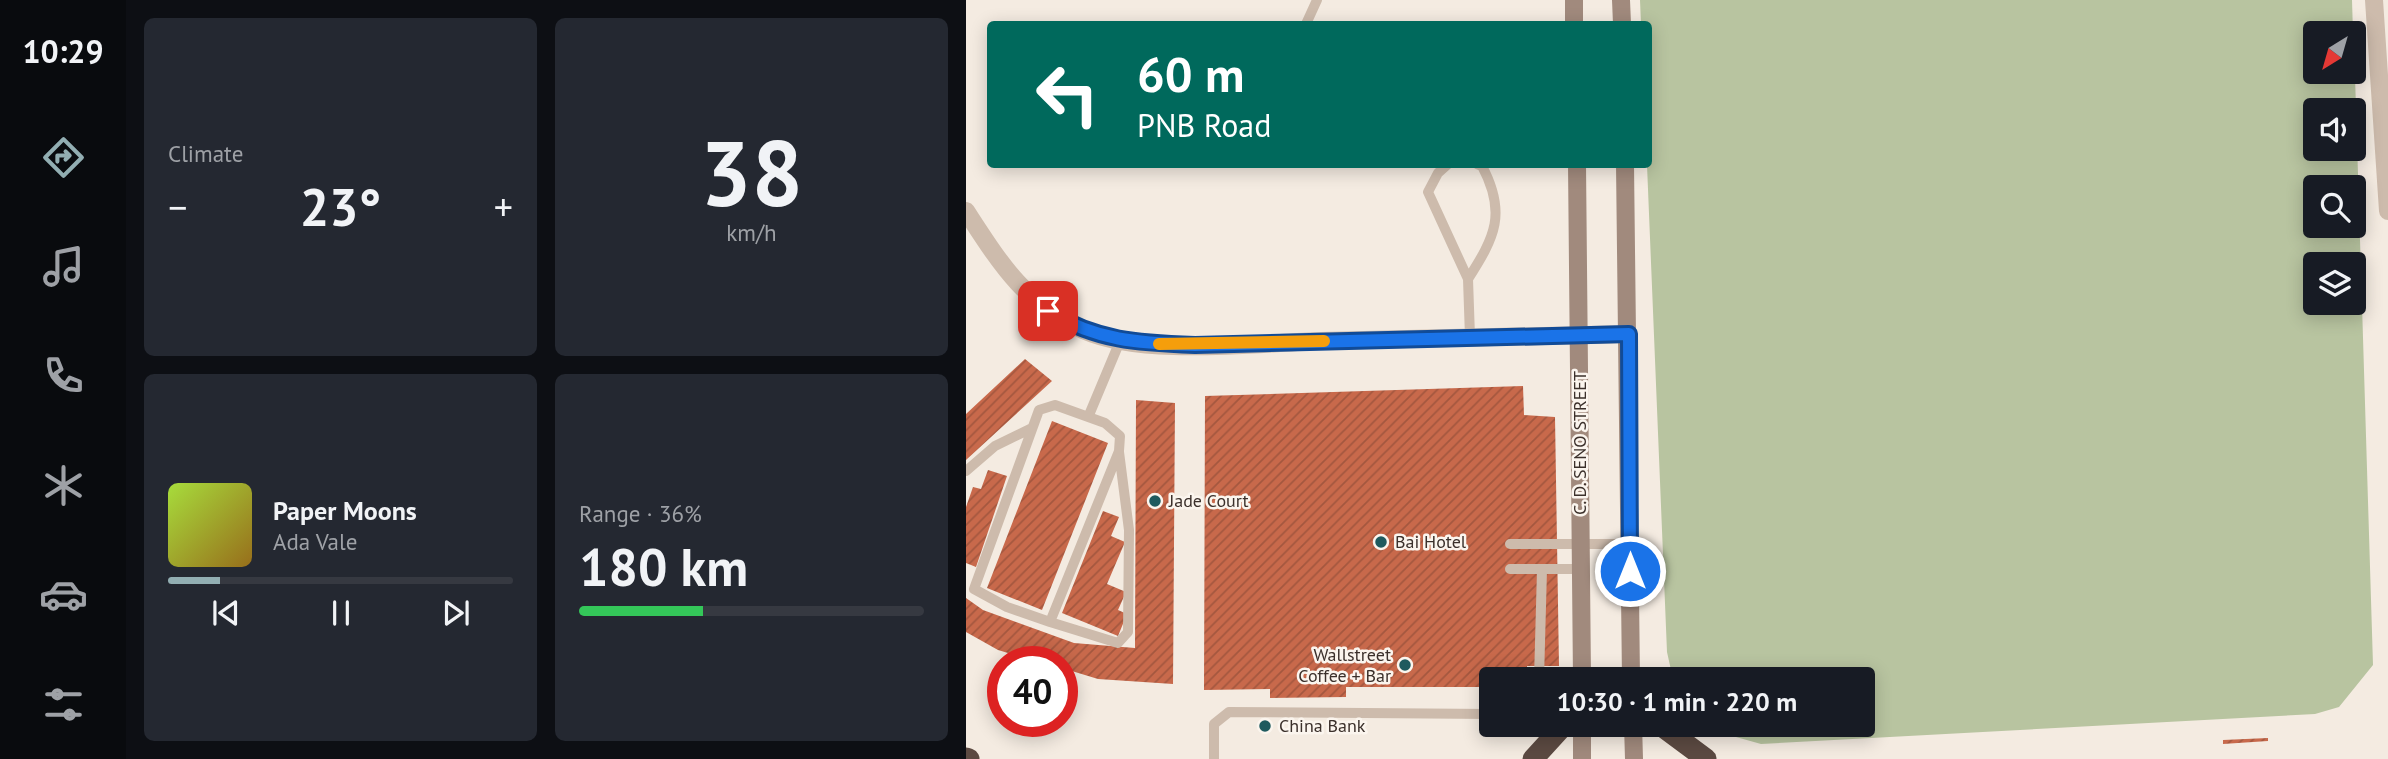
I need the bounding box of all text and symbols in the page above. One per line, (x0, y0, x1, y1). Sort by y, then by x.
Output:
north arrow (2303, 21, 2366, 84)
map controls (2303, 21, 2366, 315)
text: 10:29 (22, 30, 104, 72)
text: 60 m (1137, 42, 1244, 106)
icon: left (1022, 49, 1113, 140)
button: sound (2303, 98, 2366, 161)
text: PNB Road (1137, 104, 1271, 146)
text: 38 (700, 113, 803, 231)
icon: directions (39, 133, 88, 182)
text: Climate (168, 139, 243, 168)
text: 23° (300, 173, 381, 240)
button: search (2303, 175, 2366, 238)
text: − (168, 182, 187, 231)
text: + (494, 182, 513, 231)
text: km/h (726, 218, 777, 247)
icon: music (39, 242, 88, 291)
button: layers (2303, 252, 2366, 315)
pin (1018, 281, 1078, 341)
icon: arrive (1029, 292, 1067, 330)
icon: phone (39, 351, 88, 400)
street label: C. D. SENO STREET (1568, 371, 1591, 515)
icon: climate (39, 461, 88, 510)
place label: Jade Court (1168, 489, 1249, 512)
marker: Jade Court (1147, 493, 1163, 509)
text: Paper Moons (273, 494, 417, 527)
text: Range · 36% (579, 499, 702, 528)
text: Ada Vale (273, 527, 357, 556)
place label: Bai Hotel (1395, 530, 1467, 553)
text: 180 km (579, 533, 748, 600)
marker: Bai Hotel (1373, 534, 1389, 550)
position arrow (1593, 534, 1667, 608)
icon: car (39, 570, 88, 619)
icon: previous (207, 594, 245, 632)
icon: pause (322, 594, 360, 632)
icon: next (437, 594, 475, 632)
place label: Wallstreet Coffee + Bar (1298, 643, 1391, 687)
speed limit sign: 40 (987, 646, 1078, 737)
marker: Wallstreet Coffee + Bar (1397, 657, 1413, 673)
icon: filters (39, 680, 88, 729)
text: 10:30 · 1 min · 220 m (1557, 685, 1797, 718)
place label: China Bank (1279, 714, 1366, 737)
marker: China Bank (1257, 718, 1273, 734)

